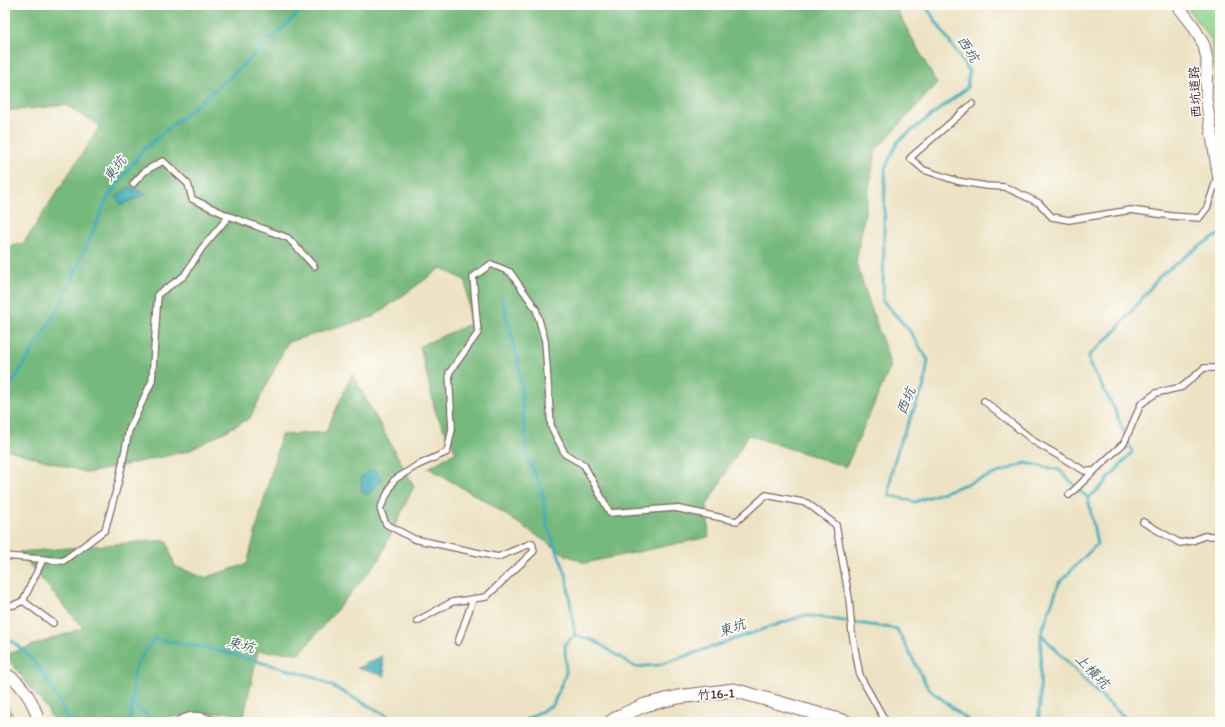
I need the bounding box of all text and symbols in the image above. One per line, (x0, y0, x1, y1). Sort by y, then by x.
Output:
water label: 西坑 (953, 33, 984, 67)
street label: 西坑道路 (1186, 66, 1204, 118)
water label: 東坑 (100, 151, 131, 185)
water label: 西坑 (893, 383, 920, 417)
water label: 東坑 (716, 615, 750, 641)
water label: 東坑 (225, 633, 259, 657)
water label: 上橫坑 (1071, 650, 1114, 693)
street label: 竹16-1 (697, 686, 735, 702)

